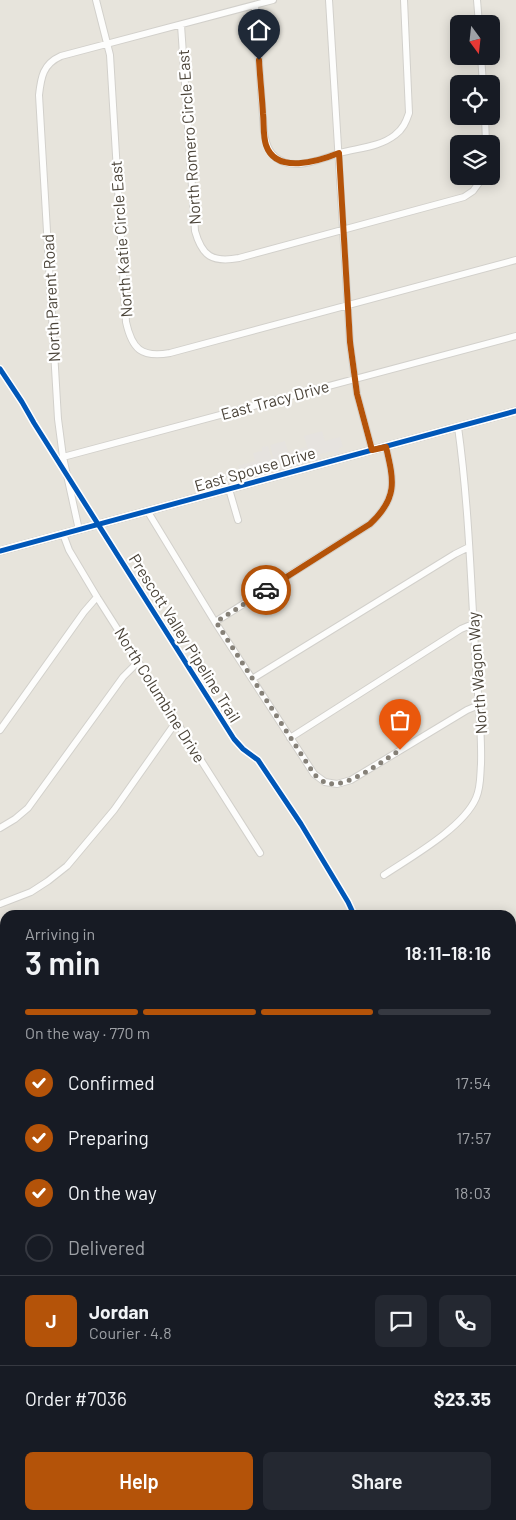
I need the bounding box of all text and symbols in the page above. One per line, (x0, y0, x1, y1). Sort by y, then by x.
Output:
pin (238, 9, 280, 60)
north arrow (450, 15, 500, 65)
map controls (450, 15, 500, 185)
icon: home (245, 16, 273, 44)
street label: North Romero Circle East (173, 49, 204, 225)
button: locate (450, 75, 500, 125)
button: layers (450, 135, 500, 185)
street label: North Katie Circle East (106, 160, 135, 318)
street label: North Parent Road (38, 234, 63, 363)
street label: East Tracy Drive (219, 376, 331, 423)
street label: East Spouse Drive (192, 442, 318, 495)
street label: Prescott Valley Pipeline Trail (126, 550, 245, 725)
courier (241, 565, 291, 615)
icon: car (252, 576, 280, 604)
street label: North Wagon Way (463, 611, 490, 735)
street label: North Columbine Drive (111, 624, 210, 766)
pin (379, 699, 421, 750)
icon: bag (386, 706, 414, 734)
text: Arriving in (25, 924, 95, 943)
text: 18:11–18:16 (405, 941, 491, 964)
text: 3 min (25, 943, 101, 981)
text: On the way · 770 m (25, 1023, 150, 1042)
icon: check (25, 1069, 53, 1097)
text: Confirmed (68, 1071, 155, 1094)
text: 17:54 (455, 1073, 491, 1092)
icon: check (25, 1124, 53, 1152)
text: Preparing (68, 1126, 149, 1149)
text: 17:57 (457, 1128, 491, 1147)
icon: check (25, 1179, 53, 1207)
text: On the way (68, 1181, 157, 1204)
text: 18:03 (454, 1183, 491, 1202)
text: Delivered (68, 1236, 145, 1259)
button: chat (375, 1295, 427, 1347)
button: phone (439, 1295, 491, 1347)
text: Jordan (89, 1300, 149, 1323)
text: J (45, 1309, 57, 1332)
text: Courier · 4.8 (89, 1323, 172, 1342)
text: Order #7036 (25, 1387, 127, 1410)
text: $23.35 (434, 1387, 491, 1410)
button: Help (25, 1452, 253, 1510)
button: Share (263, 1452, 491, 1510)

